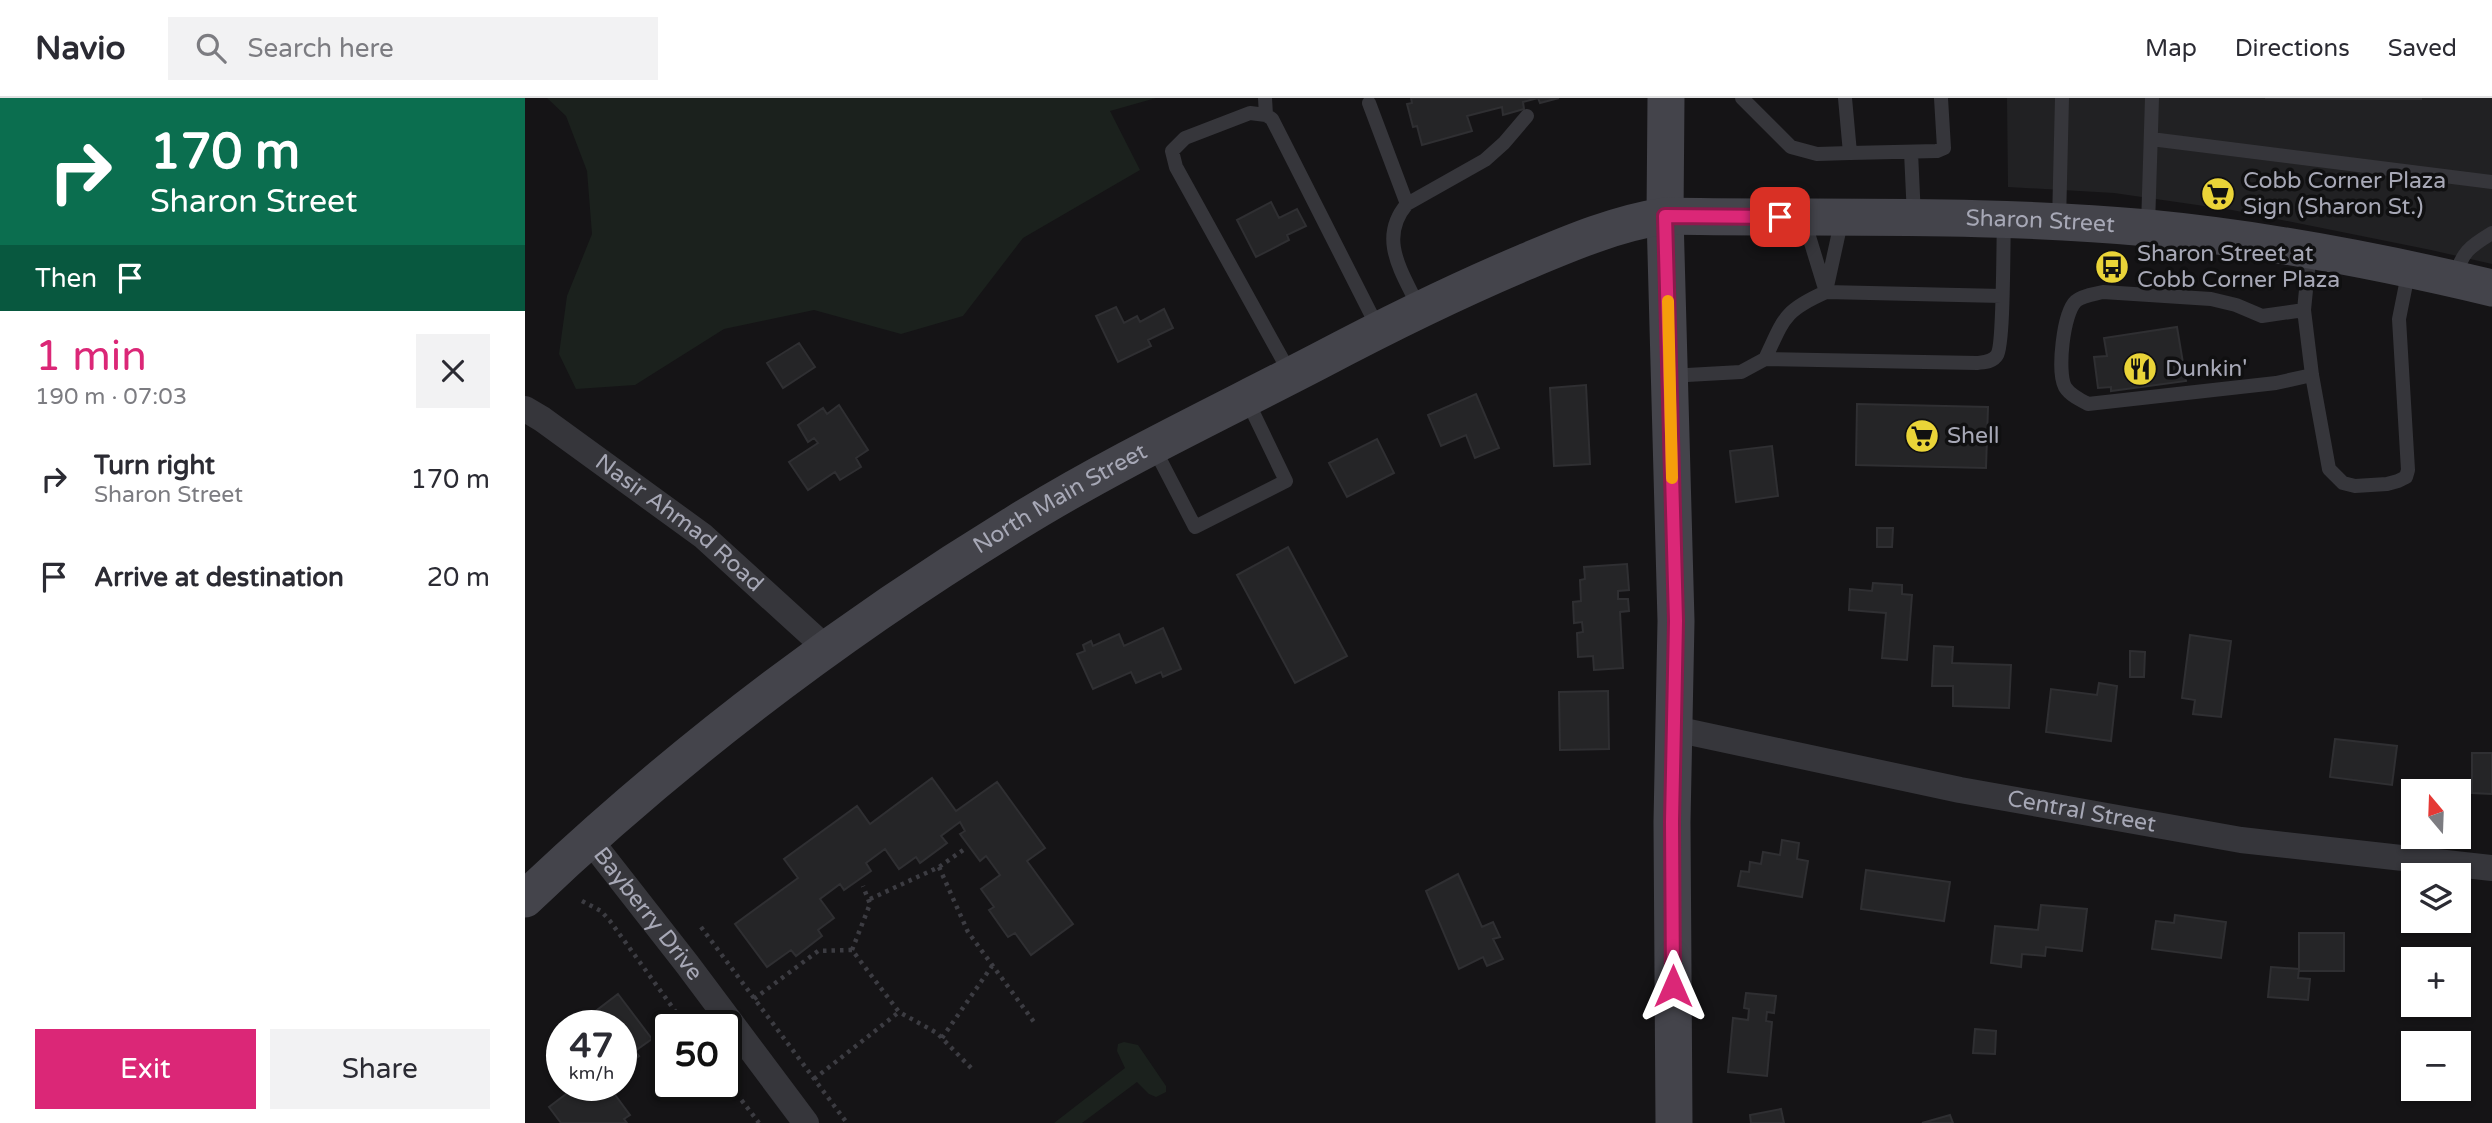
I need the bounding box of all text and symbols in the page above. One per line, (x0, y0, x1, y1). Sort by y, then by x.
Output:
search box (168, 17, 658, 80)
text: Navio (35, 29, 126, 68)
icon: search (192, 29, 230, 67)
text: Search here (248, 33, 394, 64)
text: Map (2145, 34, 2197, 63)
text: Directions (2235, 34, 2350, 63)
text: Saved (2388, 34, 2457, 63)
text: 170 m (150, 123, 300, 182)
icon: right (35, 126, 126, 217)
place label: Cobb Corner Plaza Sign (Sharon St.) (2243, 167, 2446, 221)
supermarket icon: Cobb Corner Plaza Sign (Sharon St.) (2199, 175, 2237, 213)
text: Sharon Street (150, 183, 357, 221)
pin (1750, 187, 1810, 247)
icon: arrive (1761, 198, 1799, 236)
street label: Sharon Street (1965, 204, 2116, 239)
place label: Sharon Street at Cobb Corner Plaza (2137, 240, 2340, 294)
bus stop icon: Sharon Street at Cobb Corner Plaza (2093, 248, 2131, 286)
icon: arrive (111, 259, 149, 297)
text: Then (35, 263, 97, 294)
text: 1 min (35, 331, 147, 382)
button: close (416, 334, 490, 408)
restaurant icon: Dunkin' (2121, 350, 2159, 388)
place label: Dunkin' (2165, 355, 2247, 383)
text: 190 m · 07:03 (35, 383, 187, 411)
supermarket icon: Shell (1903, 417, 1941, 455)
place label: Shell (1947, 422, 1999, 450)
street label: North Main Street (968, 437, 1152, 560)
street label: Nasir Ahmad Road (590, 448, 769, 598)
text: Turn right (94, 450, 215, 481)
icon: right (35, 460, 73, 498)
text: 170 m (410, 464, 490, 495)
text: Sharon Street (94, 481, 243, 509)
icon: arrive (35, 558, 73, 596)
text: Arrive at destination (94, 562, 344, 593)
text: 20 m (427, 562, 490, 593)
north arrow (2401, 779, 2471, 849)
map controls (2401, 779, 2471, 1101)
street label: Central Street (2005, 785, 2158, 839)
street label: Bayberry Drive (587, 842, 709, 986)
button: layers (2401, 863, 2471, 933)
button: + (2401, 947, 2471, 1017)
position arrow (1636, 949, 1710, 1023)
speed limit sign: 50 (651, 1010, 742, 1101)
text: 47 (570, 1025, 613, 1067)
button: Exit (35, 1029, 256, 1109)
button: Share (270, 1029, 490, 1109)
button: − (2401, 1031, 2471, 1101)
text: km/h (569, 1062, 614, 1084)

